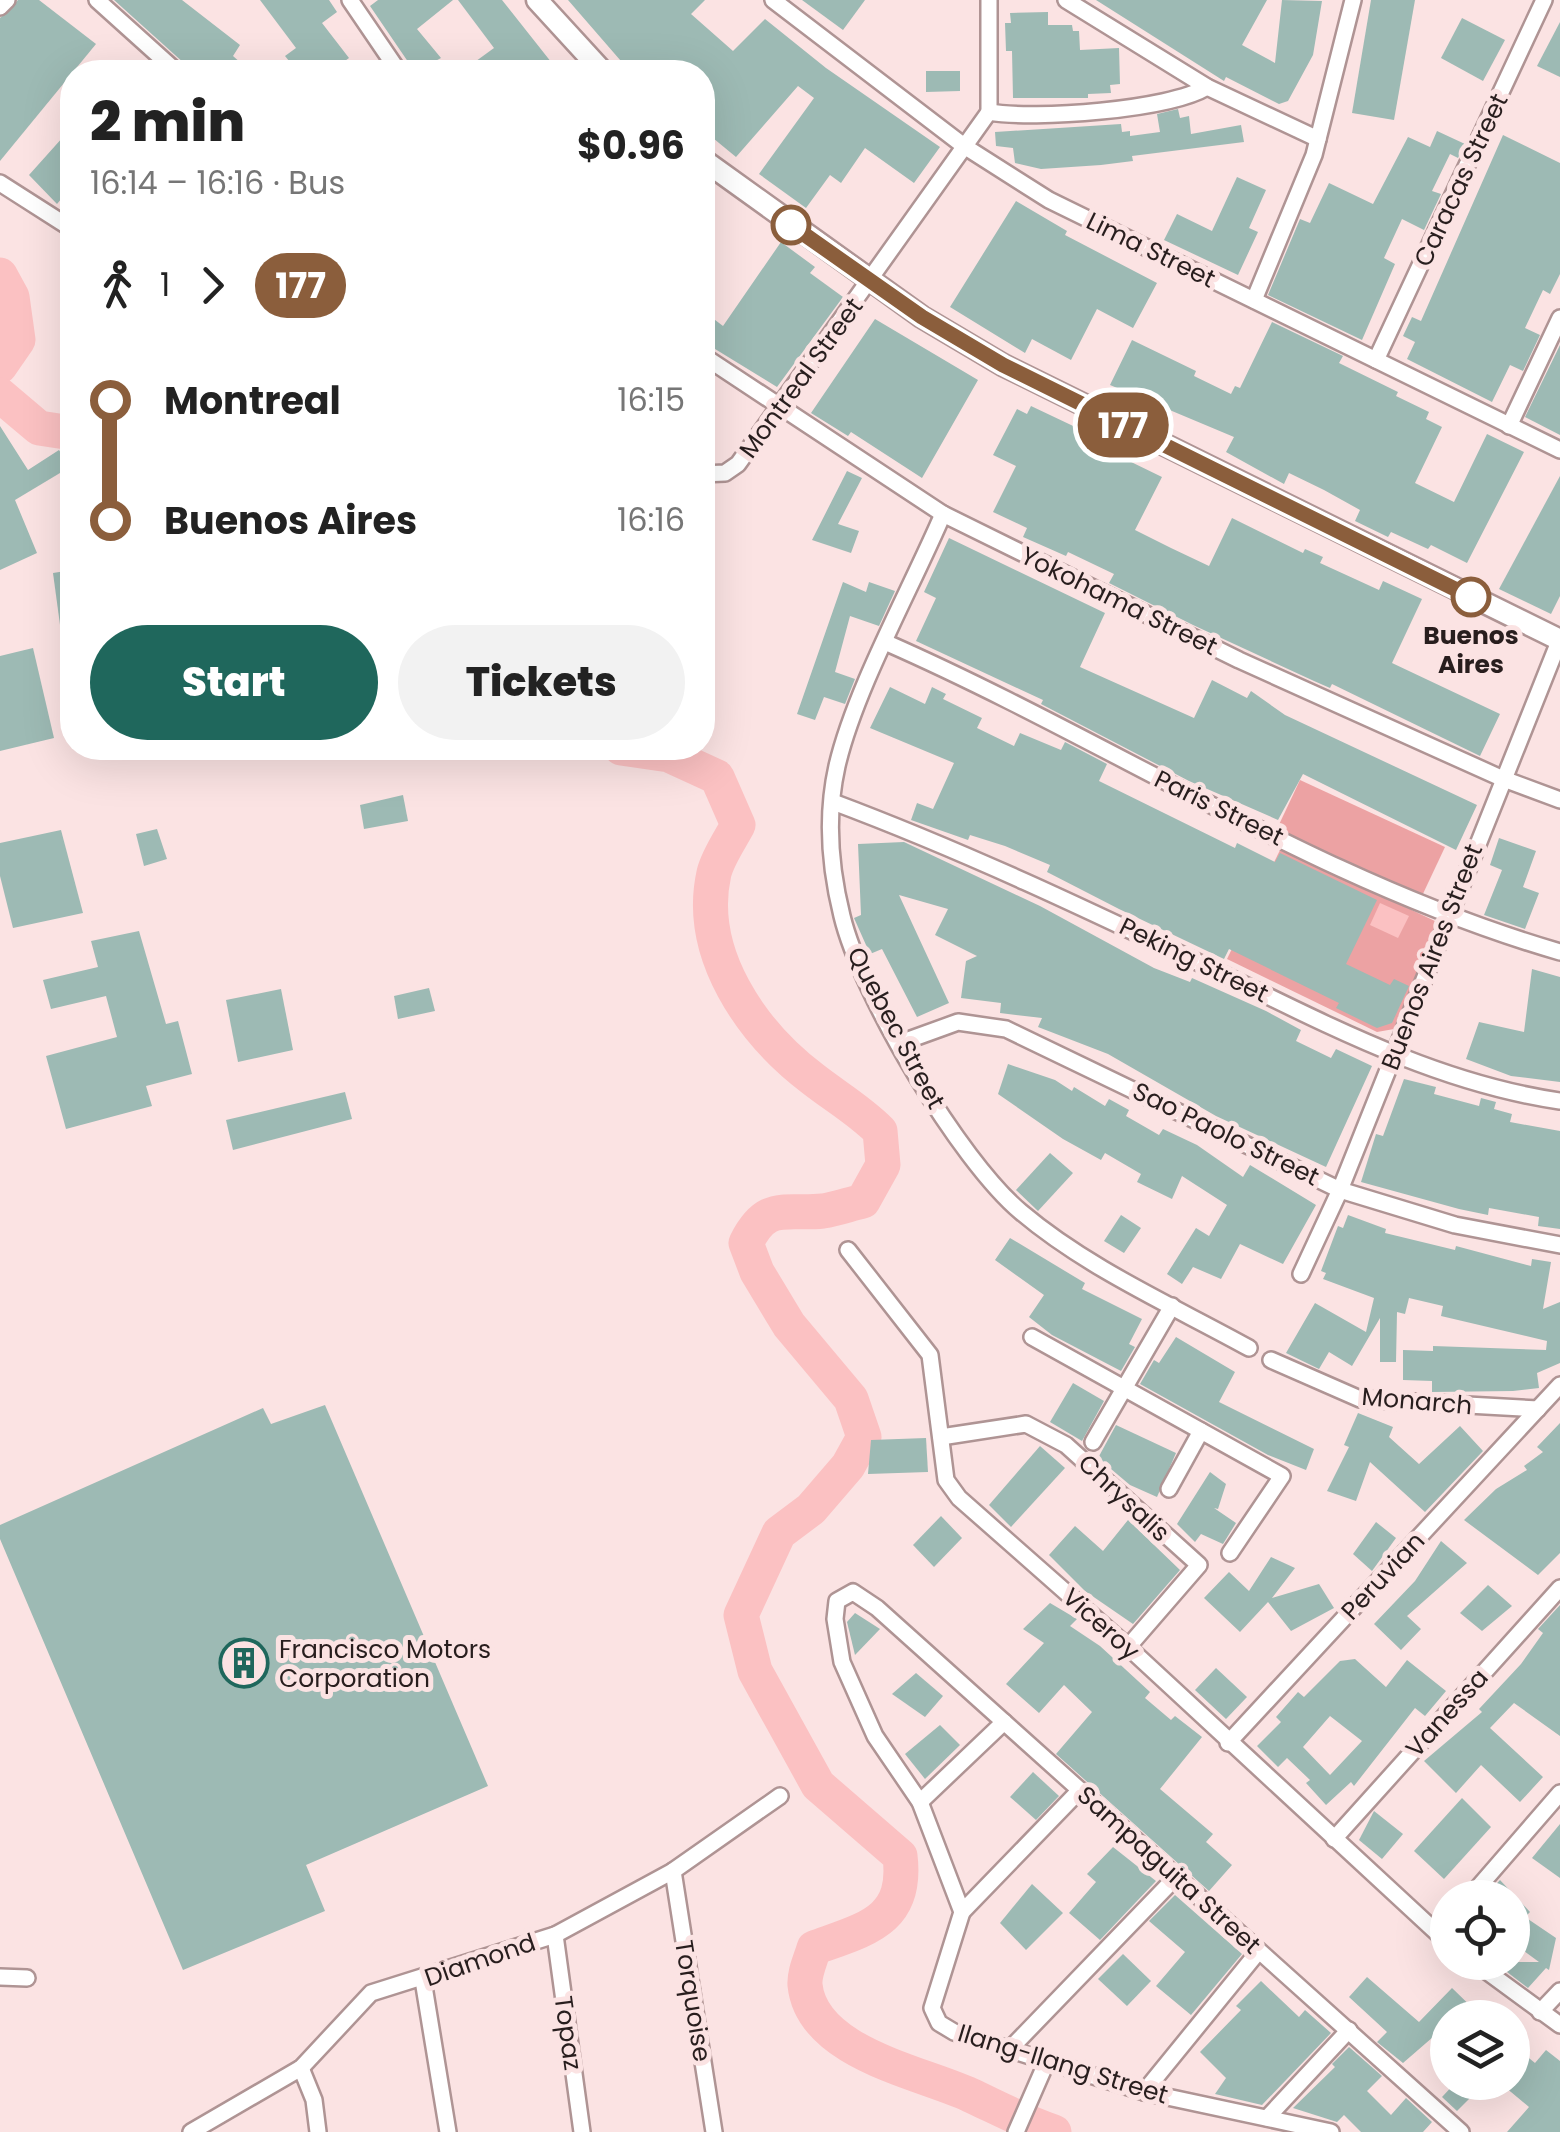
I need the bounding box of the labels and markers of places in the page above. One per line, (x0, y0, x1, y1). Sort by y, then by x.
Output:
unlabelled marker (772, 206, 810, 244)
marker: Buenos Aires (1452, 578, 1490, 616)
place label: Buenos Aires (1423, 618, 1519, 682)
place label: Francisco Motors Corporation (279, 1632, 491, 1696)
building icon: Francisco Motors Corporation (218, 1637, 270, 1689)

